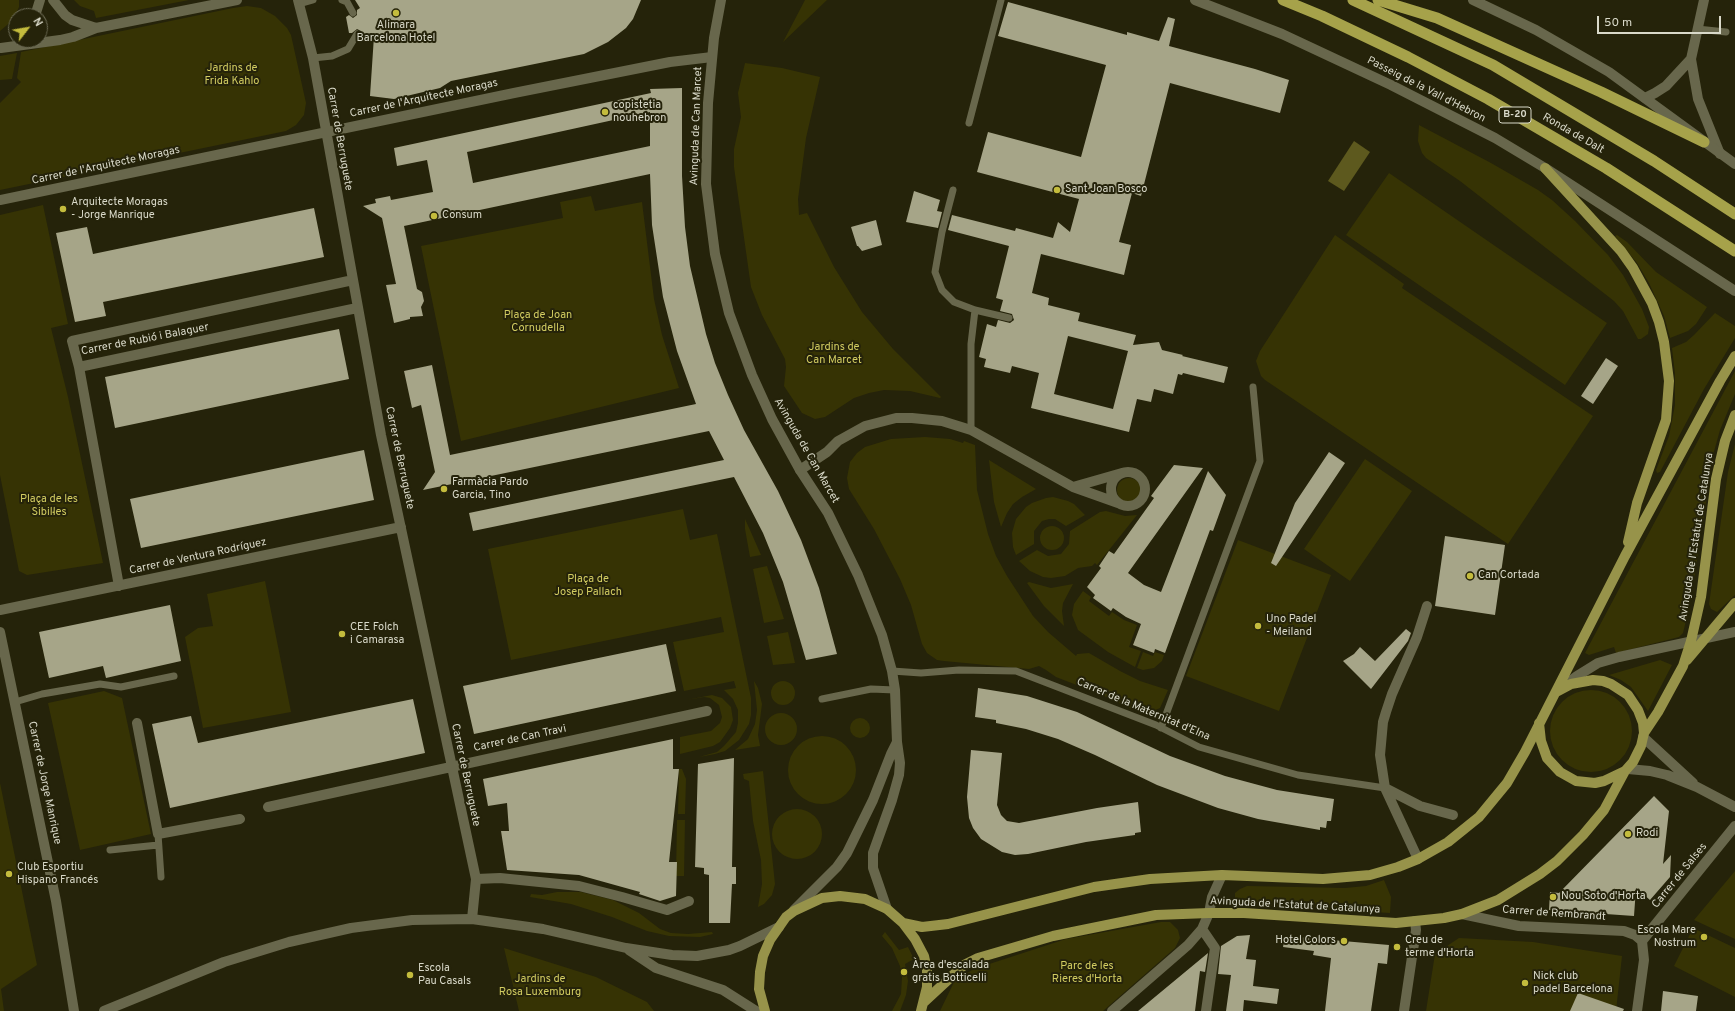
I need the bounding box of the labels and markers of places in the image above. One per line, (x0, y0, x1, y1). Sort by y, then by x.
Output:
marker: Alimara Barcelona Hotel (391, 8, 401, 18)
place label: Alimara Barcelona Hotel (357, 19, 435, 45)
place label: copistetia nouhebron (613, 99, 666, 125)
marker: copistetia nouhebron (600, 107, 610, 117)
place label: Sant Joan Bosco (1065, 183, 1147, 197)
marker: Sant Joan Bosco (1052, 185, 1062, 195)
place label: Arquitecte Moragas - Jorge Manrique (71, 196, 168, 222)
marker: Arquitecte Moragas - Jorge Manrique (58, 204, 68, 214)
place label: Consum (442, 209, 482, 223)
marker: Consum (429, 211, 439, 221)
place label: Farmàcia Pardo Garcia, Tino (452, 476, 528, 502)
marker: Farmàcia Pardo Garcia, Tino (439, 484, 449, 494)
place label: Can Cortada (1478, 569, 1539, 583)
marker: Can Cortada (1465, 571, 1475, 581)
place label: Uno Padel - Meiland (1266, 613, 1316, 639)
place label: CEE Folch i Camarasa (350, 621, 404, 647)
marker: Uno Padel - Meiland (1253, 621, 1263, 631)
marker: CEE Folch i Camarasa (337, 629, 347, 639)
place label: Rodi (1636, 827, 1658, 841)
marker: Rodi (1623, 829, 1633, 839)
place label: Club Esportiu Hispano Francés (17, 861, 98, 887)
marker: Club Esportiu Hispano Francés (4, 869, 14, 879)
place label: Nou Soto d'Horta (1561, 890, 1646, 904)
marker: Nou Soto d'Horta (1548, 892, 1558, 902)
place label: Escola Mare Nostrum (1637, 924, 1696, 950)
marker: Escola Mare Nostrum (1699, 932, 1709, 942)
place label: Hotel Colors (1275, 934, 1336, 948)
place label: Creu de terme d'Horta (1405, 934, 1474, 960)
marker: Hotel Colors (1339, 936, 1349, 946)
marker: Creu de terme d'Horta (1392, 942, 1402, 952)
place label: Àrea d'escalada gratis Botticelli (912, 959, 989, 985)
place label: Escola Pau Casals (418, 962, 471, 988)
marker: Àrea d'escalada gratis Botticelli (899, 967, 909, 977)
marker: Escola Pau Casals (405, 970, 415, 980)
place label: Nick club padel Barcelona (1533, 970, 1613, 996)
marker: Nick club padel Barcelona (1520, 978, 1530, 988)

